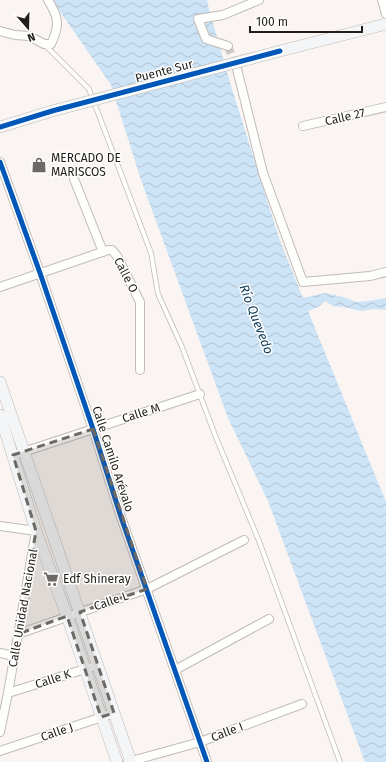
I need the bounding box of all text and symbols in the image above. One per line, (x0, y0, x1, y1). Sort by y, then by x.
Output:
north arrow (8, 8, 48, 48)
scale bar (250, 8, 362, 34)
text: 100 m (256, 15, 288, 29)
text: N (26, 30, 37, 44)
street label: Puente Sur (134, 56, 195, 85)
street label: Calle 27 (324, 106, 366, 128)
place label: MERCADO DE MARISCOS (51, 151, 121, 179)
shop icon: MERCADO DE MARISCOS (30, 156, 48, 174)
street label: Calle O (111, 255, 141, 295)
water label: Río Quevedo (236, 282, 277, 356)
street label: Calle M (120, 400, 162, 426)
street label: Calle Camilo Arévalo (89, 404, 137, 514)
street label: Calle Unidad Nacional (6, 547, 40, 668)
supermarket icon: Edf Shineray (42, 570, 60, 588)
place label: Edf Shineray (63, 572, 131, 586)
street label: Calle L (92, 589, 130, 613)
street label: Calle K (33, 666, 74, 691)
street label: Calle J (39, 720, 75, 744)
street label: Calle I (209, 720, 245, 744)

